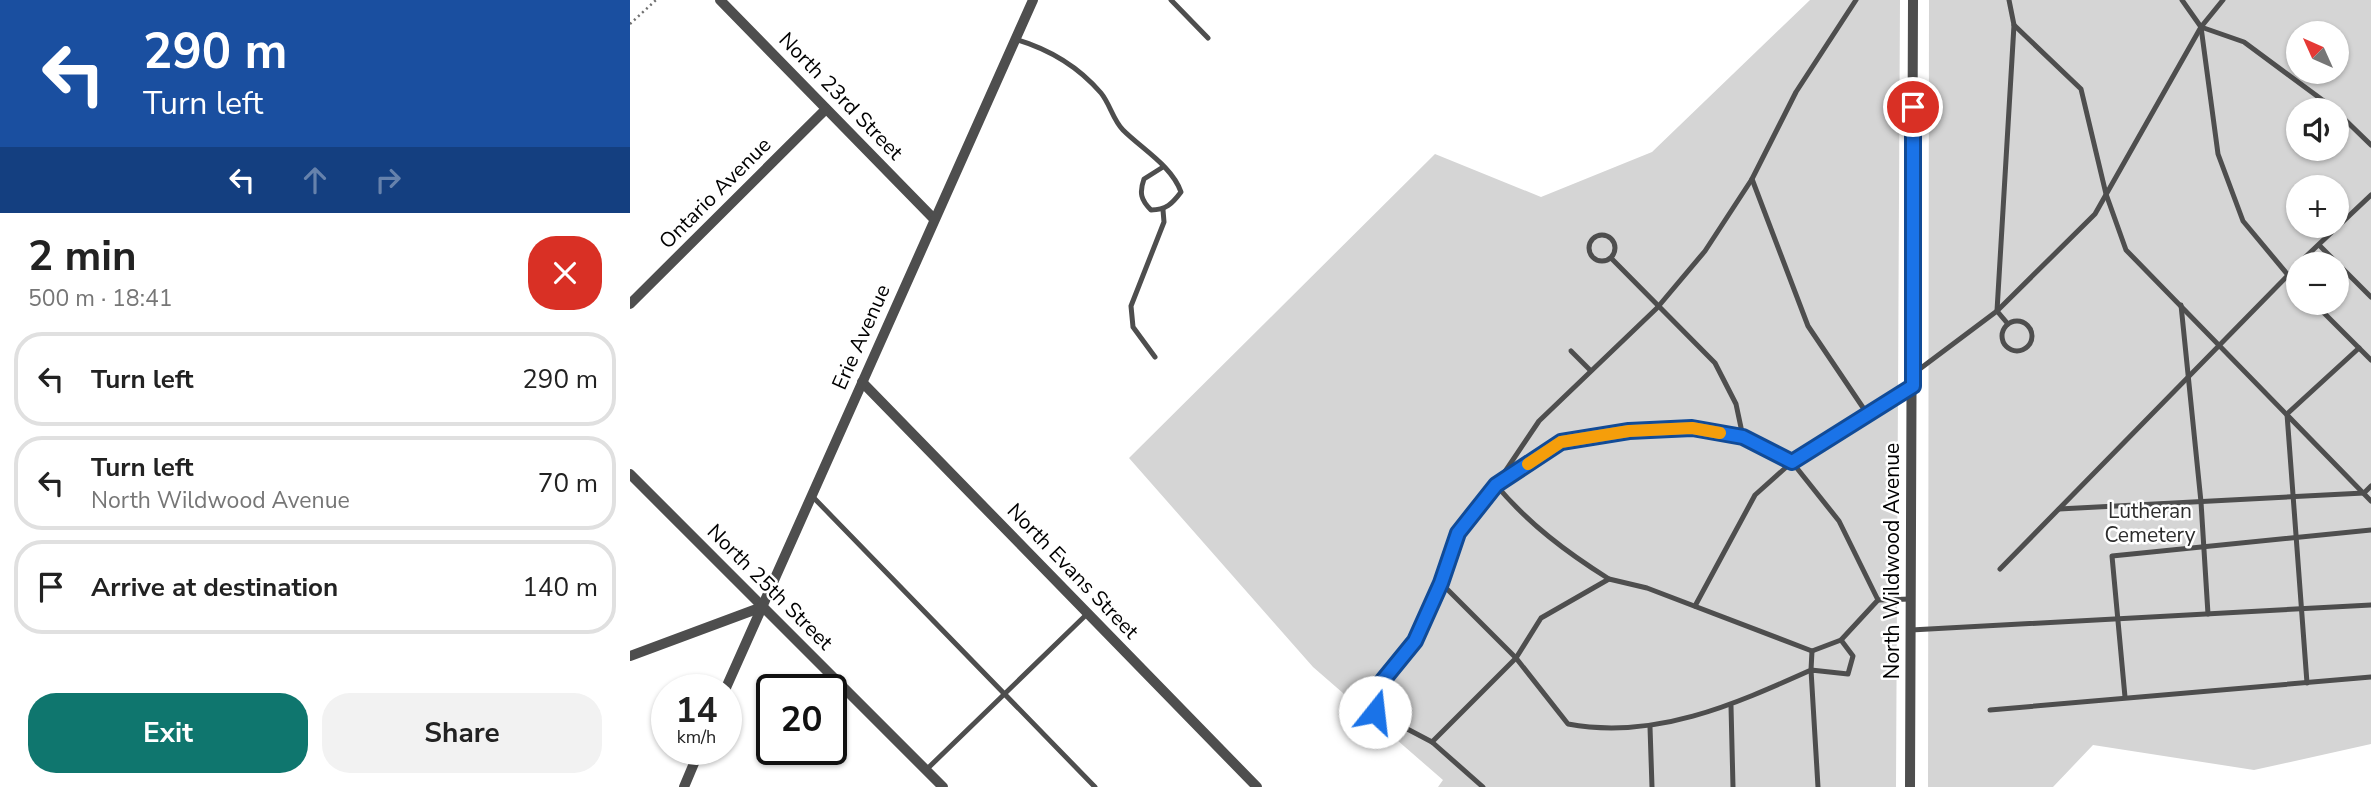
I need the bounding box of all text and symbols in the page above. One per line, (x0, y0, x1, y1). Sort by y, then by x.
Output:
text: 290 m (143, 18, 287, 85)
north arrow (2286, 21, 2348, 84)
map controls (2286, 21, 2349, 315)
street label: North 23rd Street (773, 26, 910, 166)
icon: left (28, 28, 119, 119)
pin (1883, 77, 1943, 137)
text: Turn left (143, 82, 263, 125)
icon: arrive (1894, 88, 1932, 126)
button: sound (2286, 98, 2349, 161)
street label: Ontario Avenue (653, 131, 777, 255)
icon: left (223, 161, 261, 199)
icon: ahead (296, 161, 334, 199)
icon: right (369, 161, 407, 199)
button: + (2286, 175, 2349, 238)
text: 2 min (28, 228, 137, 285)
button: close (528, 236, 602, 310)
button: − (2286, 252, 2349, 315)
street label: Erie Avenue (825, 280, 897, 394)
text: 500 m · 18:41 (28, 283, 173, 314)
icon: left (32, 360, 70, 398)
text: Turn left (91, 362, 194, 397)
text: 290 m (522, 362, 598, 397)
street label: North Wildwood Avenue (1878, 443, 1906, 679)
text: Turn left (91, 450, 194, 485)
icon: left (32, 464, 70, 502)
text: 70 m (538, 466, 598, 501)
text: North Wildwood Avenue (91, 485, 350, 516)
street label: North Evans Street (1001, 497, 1146, 645)
park label: Lutheran Cemetery (2104, 497, 2196, 549)
street label: North 25th Street (701, 518, 839, 656)
icon: arrive (32, 568, 70, 606)
text: Arrive at destination (91, 570, 338, 605)
text: 140 m (522, 570, 598, 605)
speed limit sign: 20 (756, 674, 847, 765)
position arrow (1338, 675, 1412, 749)
text: 14 (675, 687, 718, 734)
button: Exit (28, 693, 308, 773)
button: Share (322, 693, 602, 773)
text: km/h (677, 725, 716, 749)

